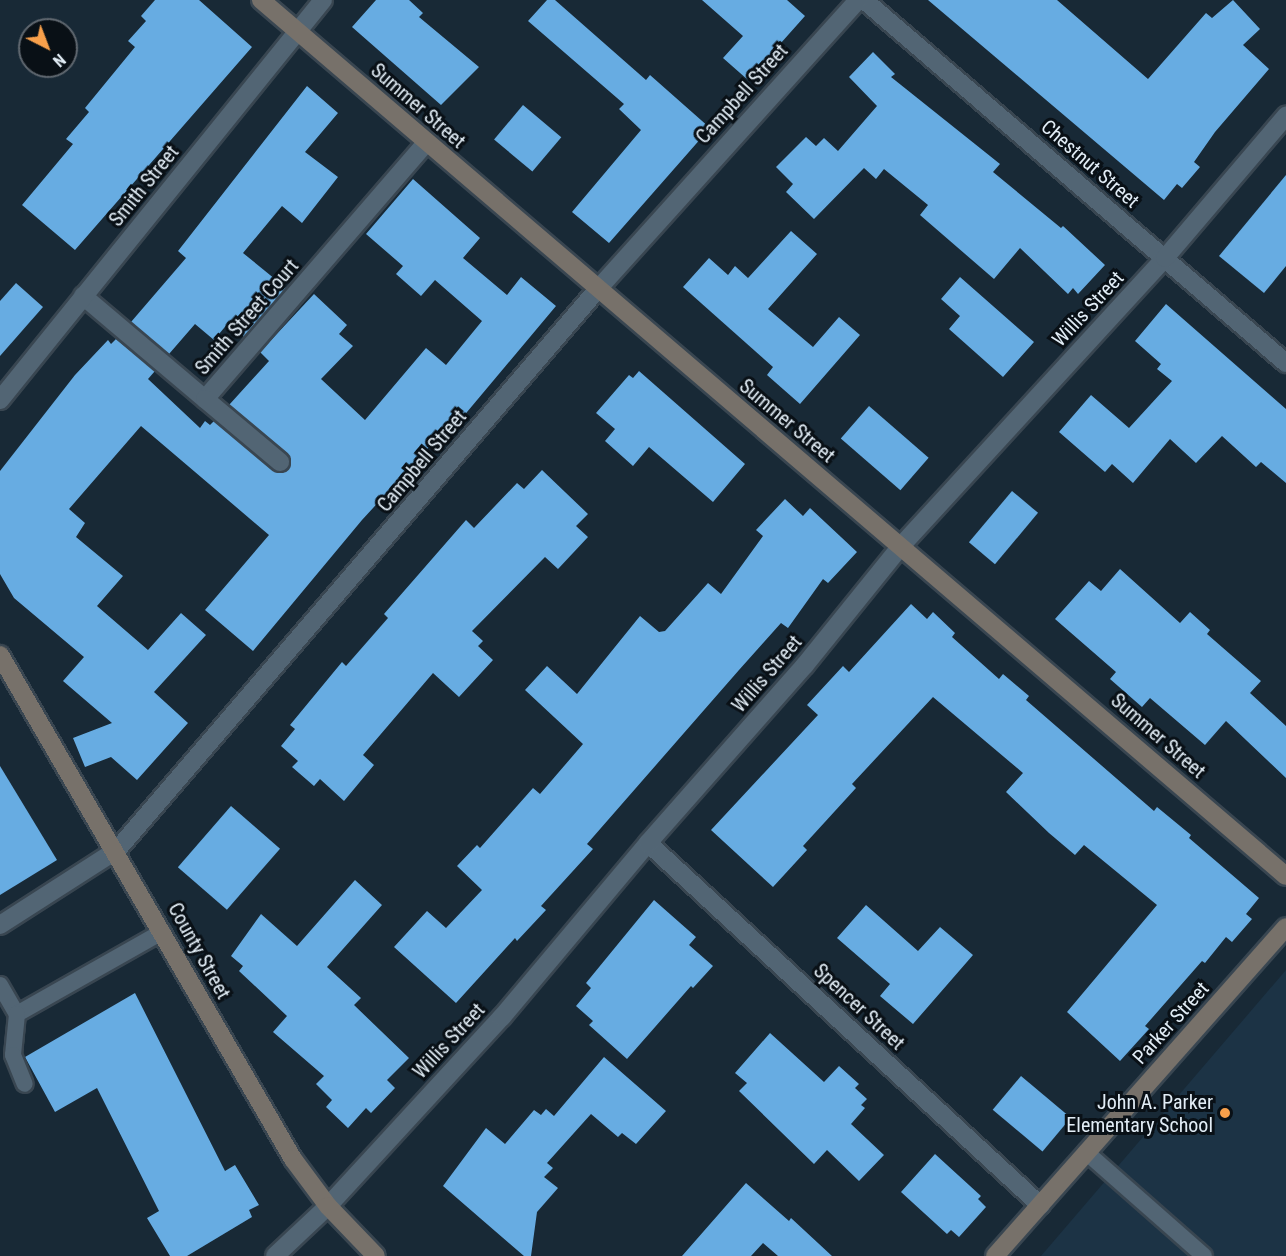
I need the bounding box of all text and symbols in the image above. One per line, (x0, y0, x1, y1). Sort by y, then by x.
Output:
north arrow (18, 18, 78, 78)
street label: Campbell Street (691, 39, 793, 149)
text: N (49, 50, 69, 71)
street label: Summer Street (366, 59, 470, 153)
street label: Chestnut Street (1036, 115, 1144, 213)
street label: Smith Street (104, 141, 184, 231)
street label: Smith Street Court (190, 254, 304, 380)
street label: Willis Street (1047, 266, 1129, 352)
street label: Summer Street (734, 374, 840, 468)
street label: Campbell Street (372, 405, 472, 517)
street label: Willis Street (727, 631, 807, 717)
street label: Summer Street (1106, 689, 1210, 783)
street label: County Street (163, 899, 235, 1003)
street label: Spencer Street (809, 959, 909, 1055)
street label: Parker Street (1128, 977, 1214, 1069)
street label: Willis Street (408, 998, 490, 1084)
place label: John A. Parker Elementary School (1066, 1090, 1213, 1137)
marker: John A. Parker Elementary School (1218, 1106, 1232, 1120)

